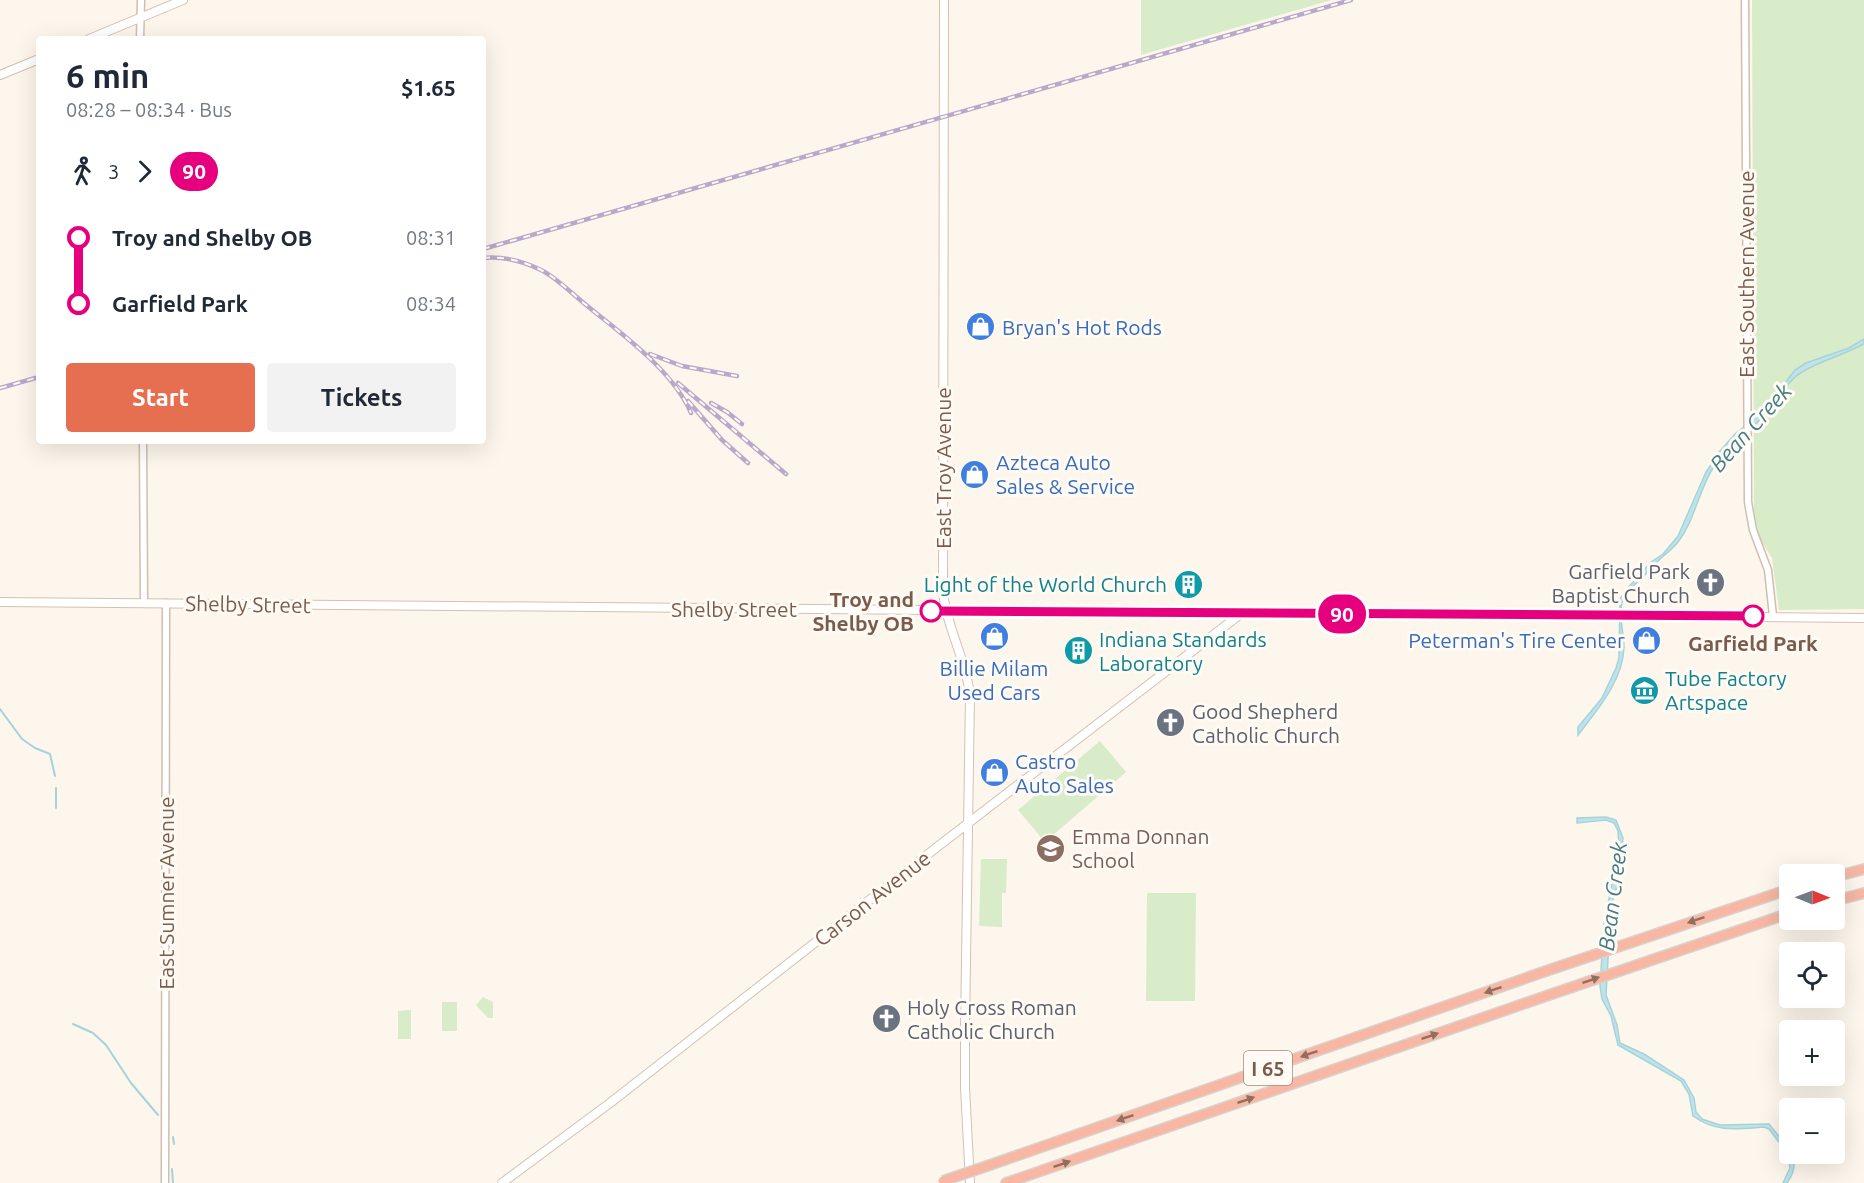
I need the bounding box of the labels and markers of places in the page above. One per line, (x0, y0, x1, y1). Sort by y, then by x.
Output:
shop icon: Bryan's Hot Rods (965, 311, 997, 343)
place label: Bryan's Hot Rods (1002, 315, 1162, 339)
place label: Azteca Auto Sales & Service (996, 450, 1135, 498)
shop icon: Azteca Auto Sales & Service (959, 458, 991, 490)
place label: Garfield Park Baptist Church (1552, 559, 1690, 607)
church icon: Garfield Park Baptist Church (1695, 567, 1727, 599)
building icon: Light of the World Church (1172, 568, 1204, 600)
place label: Light of the World Church (924, 572, 1167, 596)
place label: Troy and Shelby OB (812, 587, 914, 635)
marker: Troy and Shelby OB (920, 600, 942, 622)
marker: Garfield Park (1742, 605, 1764, 627)
shop icon: Billie Milam Used Cars (978, 621, 1010, 653)
shop icon: Peterman's Tire Center (1630, 624, 1662, 656)
place label: Indiana Standards Laboratory (1099, 627, 1267, 675)
place label: Peterman's Tire Center (1408, 628, 1625, 652)
place label: Garfield Park (1688, 631, 1818, 655)
building icon: Indiana Standards Laboratory (1062, 635, 1094, 667)
place label: Billie Milam Used Cars (940, 656, 1048, 704)
place label: Tube Factory Artspace (1665, 666, 1787, 714)
museum icon: Tube Factory Artspace (1628, 674, 1660, 706)
place label: Good Shepherd Catholic Church (1192, 699, 1340, 747)
church icon: Good Shepherd Catholic Church (1155, 707, 1187, 739)
place label: Castro Auto Sales (1015, 749, 1114, 797)
shop icon: Castro Auto Sales (978, 757, 1010, 789)
place label: Emma Donnan School (1072, 824, 1210, 872)
school or university icon: Emma Donnan School (1035, 832, 1067, 864)
place label: Holy Cross Roman Catholic Church (907, 995, 1077, 1043)
church icon: Holy Cross Roman Catholic Church (870, 1003, 902, 1035)

